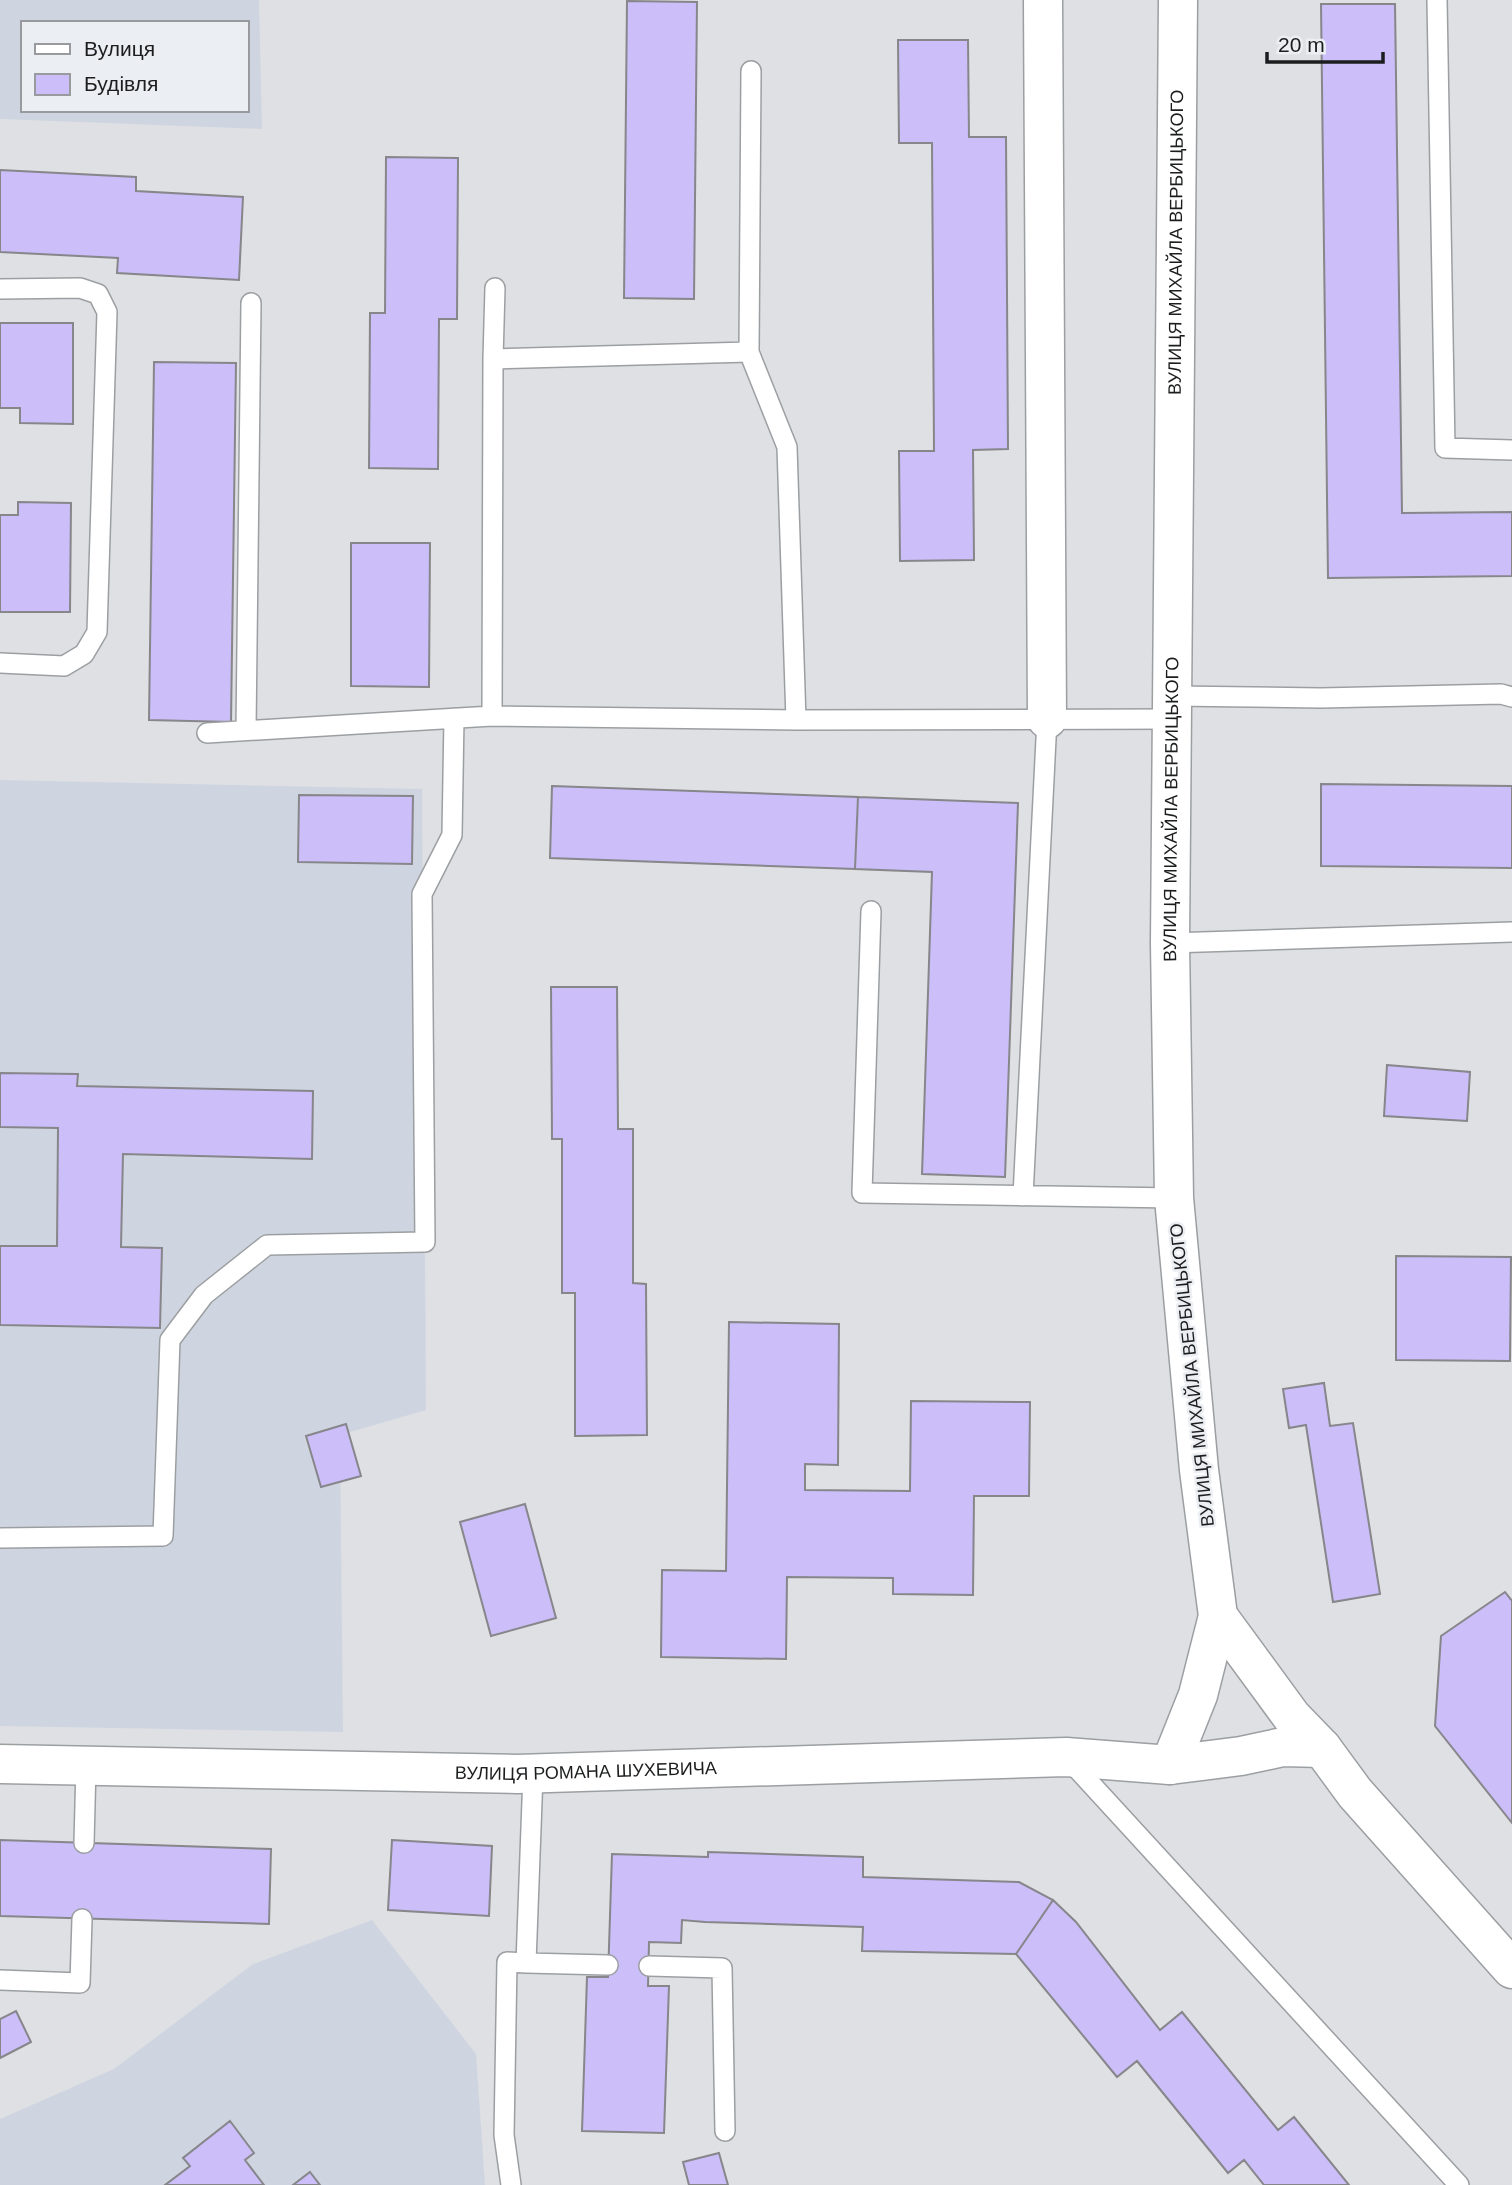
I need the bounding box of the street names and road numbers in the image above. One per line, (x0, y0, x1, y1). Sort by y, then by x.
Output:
street label: ВУЛИЦЯ МИХАЙЛА ВЕРБИЦЬКОГО (1165, 90, 1187, 395)
street label: ВУЛИЦЯ МИХАЙЛА ВЕРБИЦЬКОГО (1160, 657, 1182, 962)
street label: ВУЛИЦЯ МИХАЙЛА ВЕРБИЦЬКОГО (1165, 1222, 1218, 1528)
street label: ВУЛИЦЯ РОМАНА ШУХЕВИЧА (455, 1758, 717, 1784)

